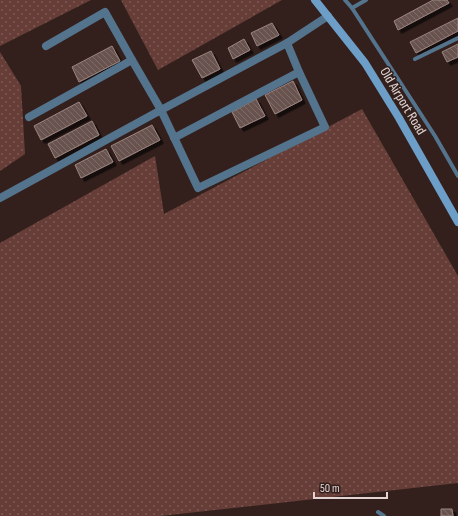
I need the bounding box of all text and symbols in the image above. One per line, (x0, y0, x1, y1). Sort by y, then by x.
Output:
street label: Old Airport Road (376, 64, 430, 138)
scale bar (314, 474, 387, 500)
text: 50 m (320, 481, 340, 496)

